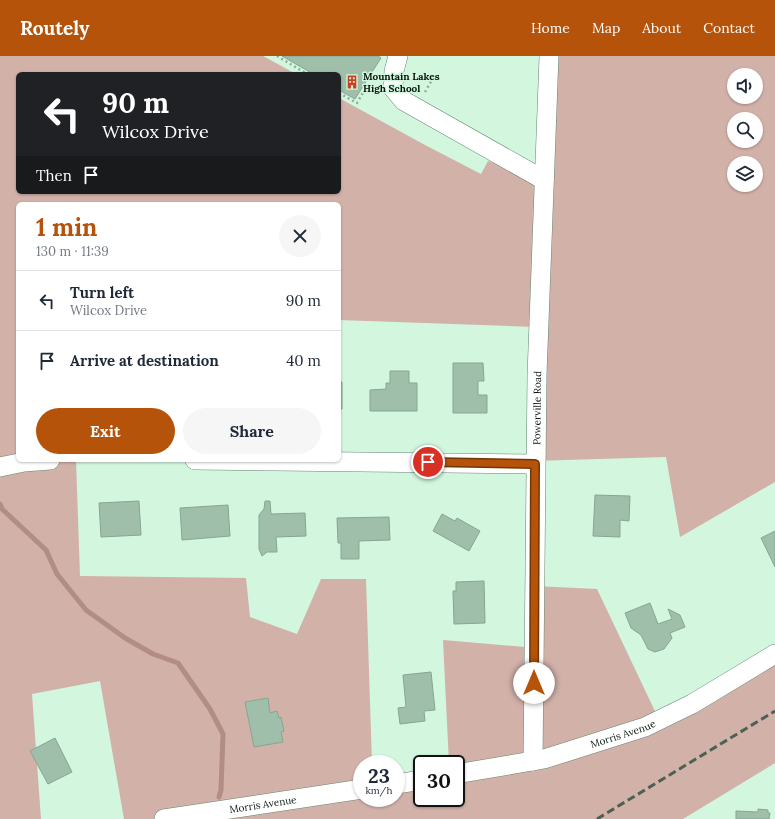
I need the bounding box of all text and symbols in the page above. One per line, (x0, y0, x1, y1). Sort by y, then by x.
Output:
text: Routely (20, 16, 90, 40)
text: Home (531, 19, 570, 37)
text: Map (592, 19, 620, 37)
text: About (642, 19, 681, 37)
text: Contact (703, 19, 755, 37)
map controls (727, 68, 763, 192)
button: sound (727, 68, 763, 104)
place label: Mountain Lakes High School (363, 70, 440, 95)
building icon: Mountain Lakes High School (344, 74, 360, 90)
text: 90 m (102, 85, 169, 121)
icon: left (36, 88, 88, 140)
button: search (727, 112, 763, 148)
text: Wilcox Drive (102, 120, 209, 143)
button: layers (727, 156, 763, 192)
icon: arrive (80, 164, 102, 186)
text: Then (36, 166, 72, 185)
text: 1 min (36, 212, 97, 243)
button: close (279, 215, 321, 257)
text: 130 m · 11:39 (36, 243, 109, 260)
text: Turn left (70, 283, 134, 302)
icon: left (36, 290, 58, 312)
text: 90 m (286, 291, 321, 310)
text: Wilcox Drive (70, 302, 147, 319)
icon: arrive (36, 350, 58, 372)
text: Arrive at destination (70, 351, 219, 370)
text: 40 m (286, 351, 321, 370)
street label: Powerville Road (530, 371, 544, 445)
button: Exit (36, 408, 175, 454)
button: Share (183, 408, 321, 454)
pin (411, 445, 445, 479)
icon: arrive (417, 451, 439, 473)
position arrow (513, 662, 555, 704)
street label: Morris Avenue (589, 716, 658, 750)
speed limit sign: 30 (413, 755, 465, 807)
text: 23 (368, 763, 390, 788)
text: km/h (365, 784, 393, 797)
street label: Morris Avenue (228, 792, 298, 816)

